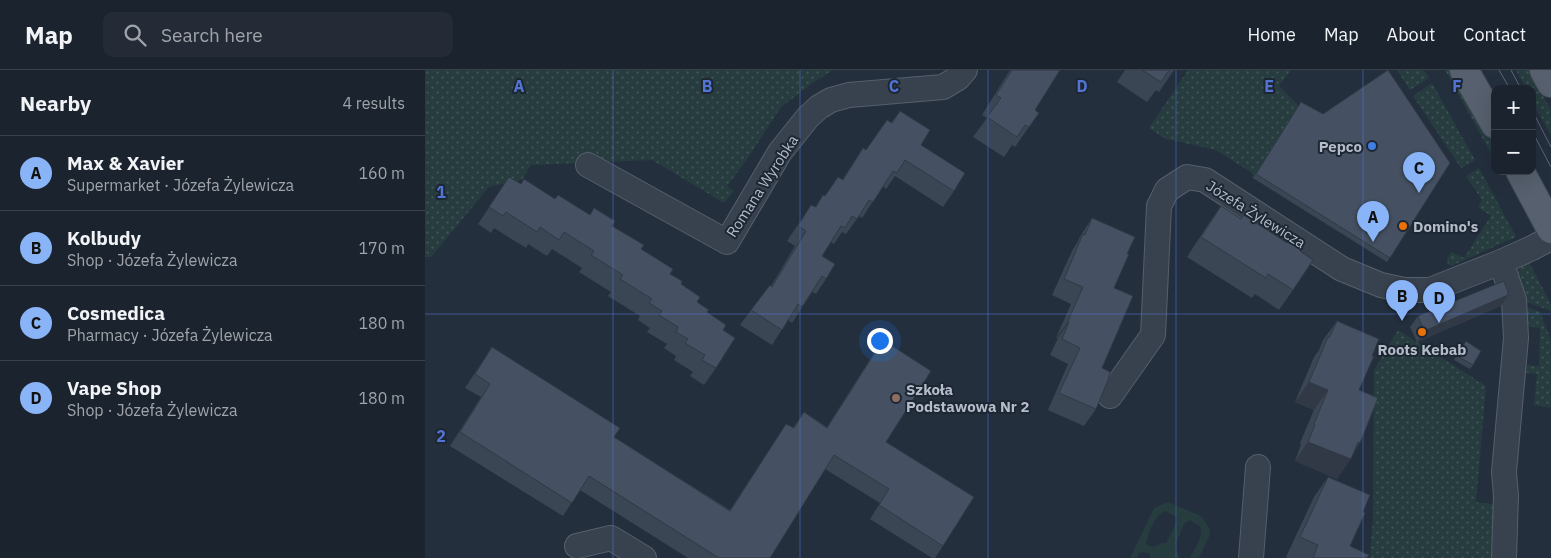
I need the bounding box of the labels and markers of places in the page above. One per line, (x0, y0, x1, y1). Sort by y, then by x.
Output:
place label: Pepco (1319, 137, 1362, 156)
marker: Pepco (1366, 140, 1378, 152)
pin: C (1403, 152, 1435, 193)
pin: A (1357, 201, 1389, 242)
place label: Domino's (1413, 217, 1479, 236)
marker: Domino's (1397, 220, 1409, 232)
pin: B (1386, 280, 1418, 321)
pin: D (1423, 282, 1455, 323)
marker: Roots Kebab (1416, 326, 1428, 338)
place label: Roots Kebab (1378, 340, 1466, 359)
place label: Szkoła Podstawowa Nr 2 (906, 380, 1029, 416)
marker: Szkoła Podstawowa Nr 2 (890, 392, 902, 404)

